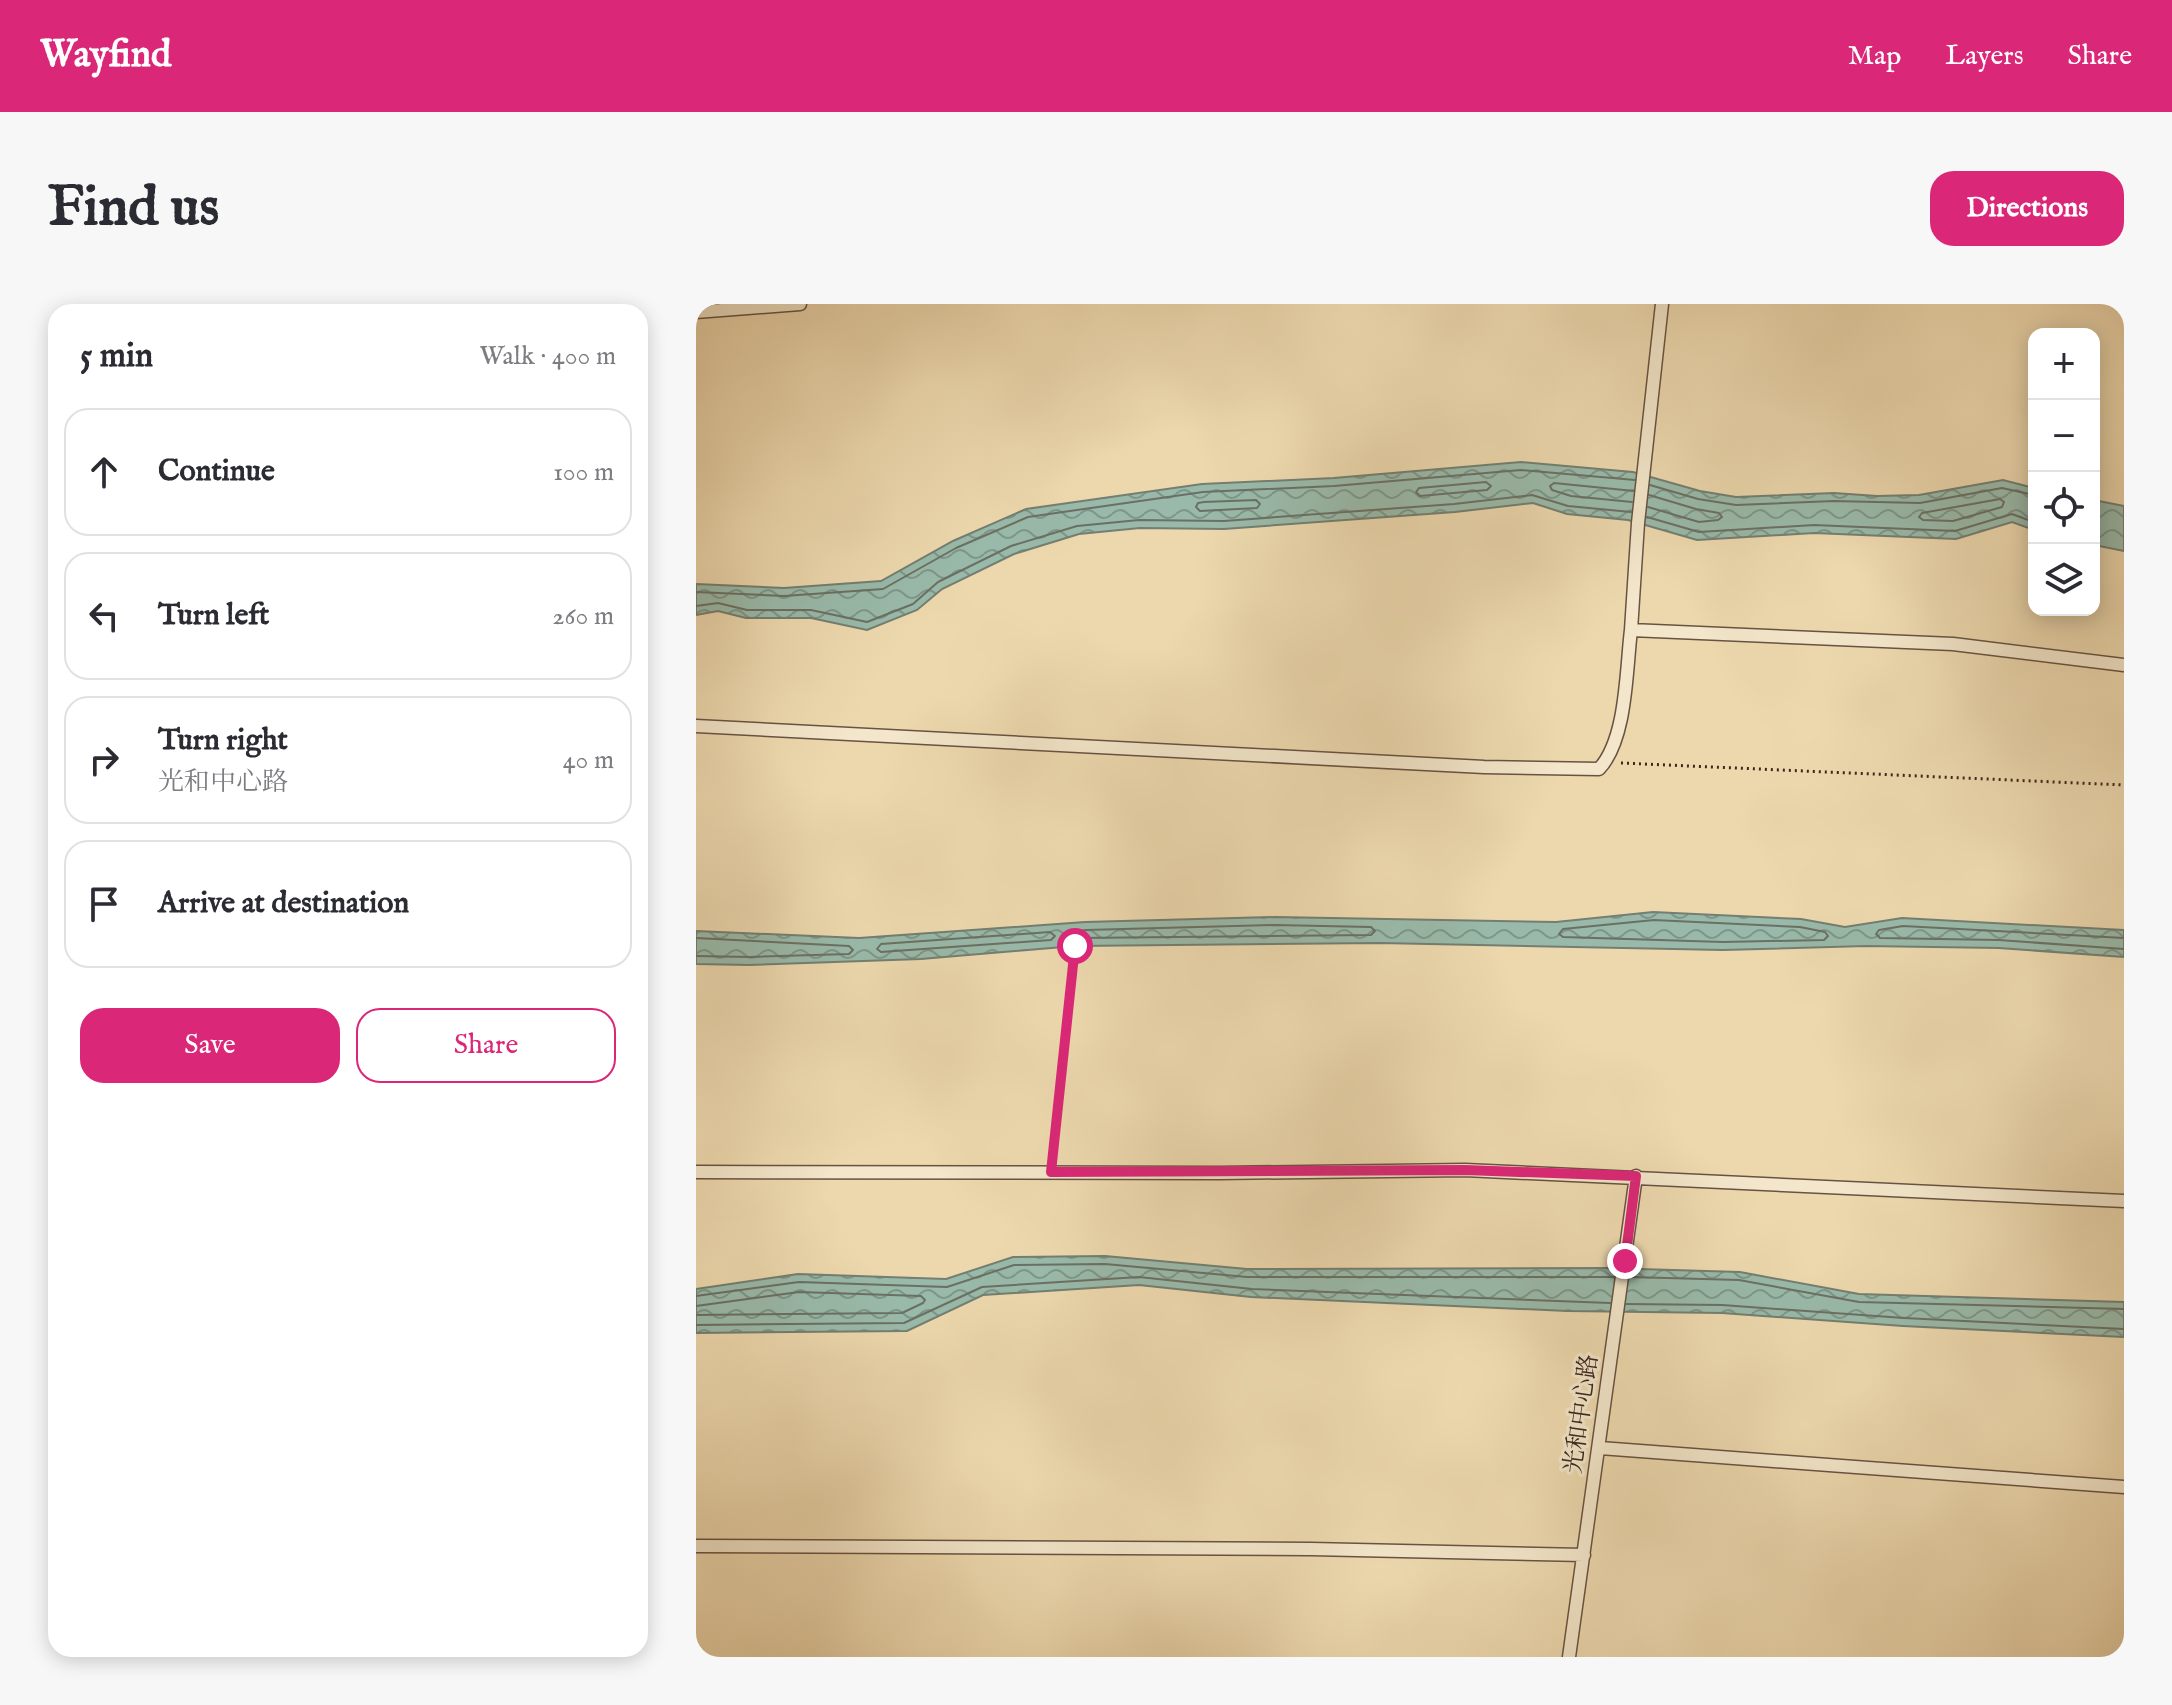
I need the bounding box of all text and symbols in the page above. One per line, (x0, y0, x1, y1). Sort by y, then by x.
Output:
text: Wayfind (40, 32, 171, 80)
text: Map (1848, 39, 1901, 74)
text: Layers (1945, 39, 2024, 74)
text: Share (2068, 39, 2132, 74)
button: Directions (1930, 171, 2124, 246)
text: Find us (48, 173, 219, 244)
map controls (2028, 328, 2100, 616)
button: + (2028, 328, 2100, 400)
text: 5 min (80, 335, 153, 378)
text: Walk · 400 m (479, 340, 616, 373)
button: − (2028, 400, 2100, 472)
icon: ahead (82, 450, 126, 494)
text: Continue (158, 453, 275, 491)
text: 100 m (553, 456, 614, 489)
button: locate (2028, 472, 2100, 544)
button: layers (2028, 544, 2100, 616)
icon: left (82, 594, 126, 638)
text: Turn left (158, 597, 269, 635)
text: 260 m (552, 600, 614, 633)
text: Turn right (158, 722, 288, 760)
icon: right (82, 738, 126, 782)
text: 40 m (563, 744, 614, 777)
text: 光和中心路 (158, 766, 288, 799)
icon: arrive (82, 882, 126, 926)
text: Arrive at destination (158, 885, 409, 923)
route start (1057, 928, 1093, 964)
button: Save (80, 1008, 340, 1083)
button: Share (356, 1008, 616, 1083)
route end (1607, 1243, 1643, 1279)
street label: 光和中心路 (1558, 1352, 1606, 1476)

